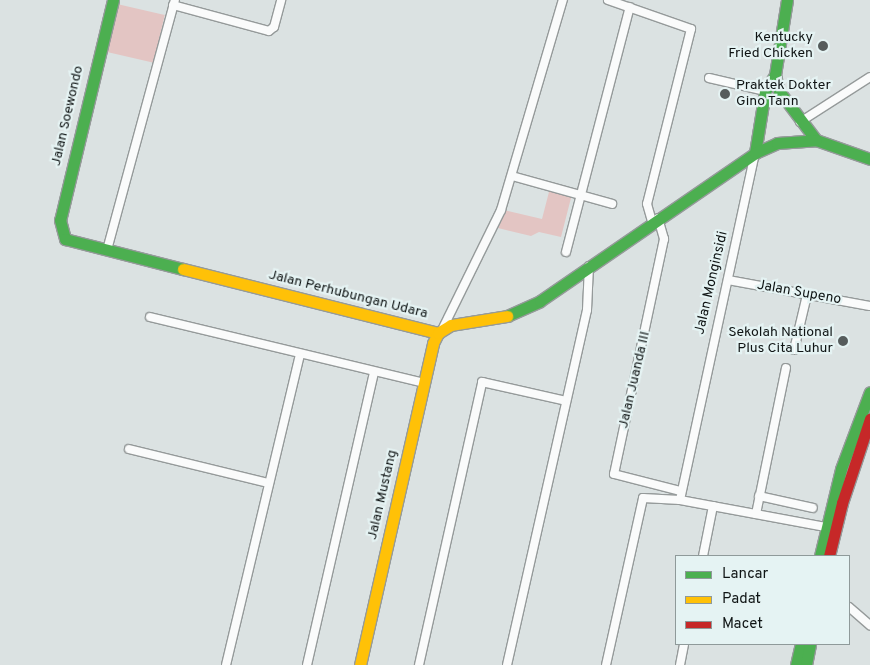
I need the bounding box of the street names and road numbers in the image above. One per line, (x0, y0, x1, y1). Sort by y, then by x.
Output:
street label: Jalan Soewondo (48, 64, 88, 168)
street label: Jalan Monginsidi (692, 230, 732, 336)
street label: Jalan Perhubungan Udara (267, 267, 429, 323)
street label: Jalan Supeno (755, 277, 843, 309)
street label: Jalan Juanda III (616, 330, 654, 430)
street label: Jalan Mustang (365, 448, 401, 542)

